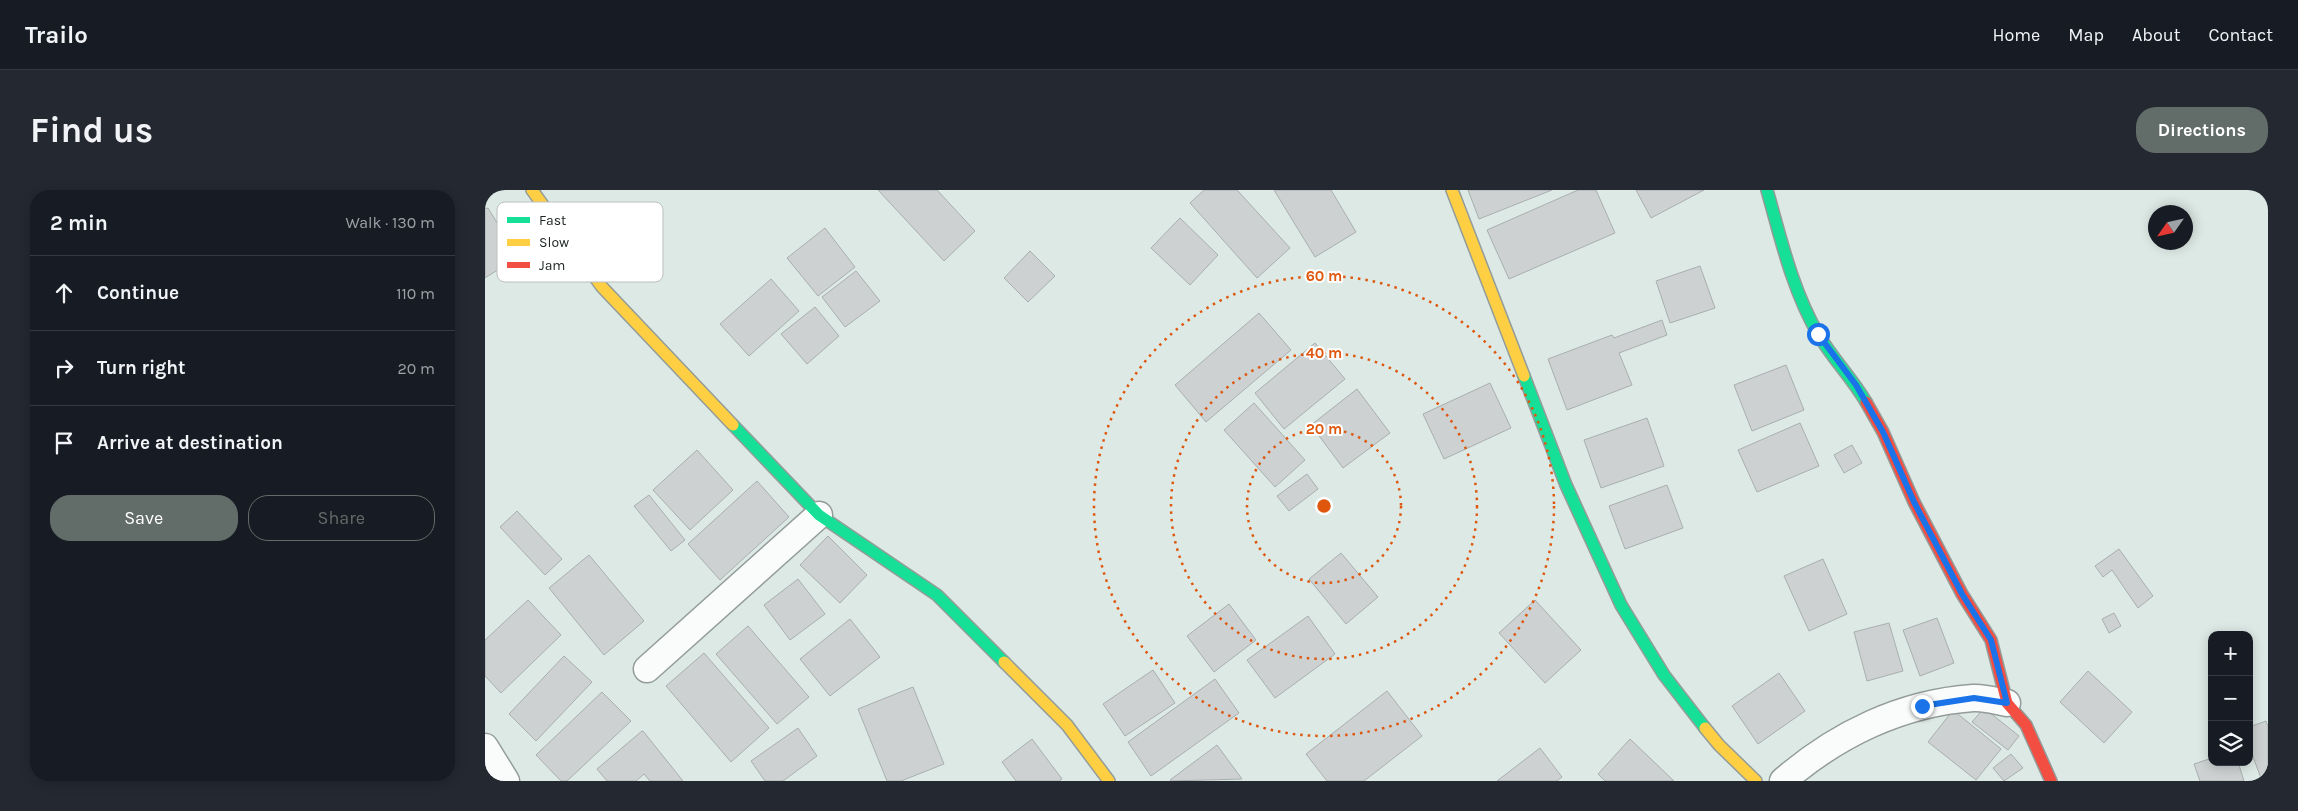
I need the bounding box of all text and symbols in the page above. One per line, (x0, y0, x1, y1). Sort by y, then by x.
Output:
text: Trailo (25, 21, 88, 49)
text: Home (1992, 24, 2040, 46)
text: Map (2068, 24, 2104, 46)
text: About (2132, 24, 2181, 46)
text: Contact (2209, 24, 2273, 46)
button: Directions (2136, 107, 2268, 153)
text: Find us (30, 110, 153, 151)
legend (497, 202, 663, 282)
north arrow (2148, 205, 2193, 250)
text: 2 min (50, 211, 108, 235)
text: Fast (539, 212, 566, 229)
text: Walk · 130 m (345, 213, 435, 232)
text: Slow (539, 234, 569, 251)
text: Jam (539, 257, 565, 274)
text: 60 m (1306, 267, 1342, 285)
icon: ahead (50, 279, 78, 307)
text: Continue (97, 282, 179, 304)
text: 110 m (396, 284, 435, 303)
route start (1807, 323, 1830, 346)
text: 40 m (1306, 344, 1342, 362)
icon: right (50, 354, 78, 382)
text: Turn right (97, 357, 186, 379)
text: 20 m (397, 359, 435, 378)
text: 20 m (1306, 420, 1342, 438)
icon: arrive (50, 429, 78, 457)
text: Arrive at destination (97, 432, 283, 454)
button: Save (50, 495, 238, 541)
button: Share (248, 495, 435, 541)
centre of rings (1315, 497, 1333, 515)
map controls (2208, 631, 2253, 766)
button: + (2208, 631, 2253, 676)
button: − (2208, 676, 2253, 721)
route end (1911, 695, 1934, 718)
button: layers (2208, 721, 2253, 766)

